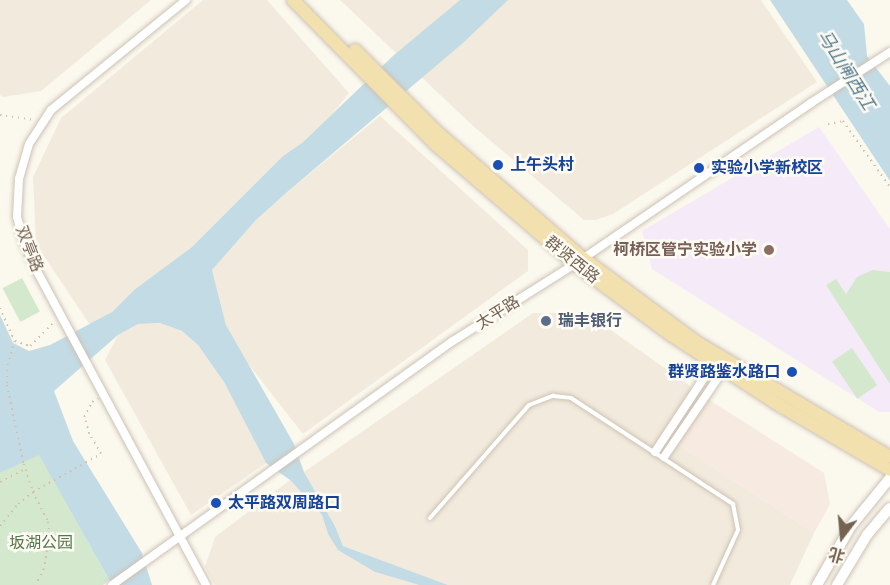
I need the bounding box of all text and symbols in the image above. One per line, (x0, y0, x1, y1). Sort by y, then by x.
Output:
water label: 马山闸西江 (813, 26, 879, 114)
place label: 上午头村 (510, 155, 574, 175)
marker: 上午头村 (491, 158, 505, 172)
place label: 实验小学新校区 (711, 158, 823, 178)
marker: 实验小学新校区 (692, 161, 706, 175)
street label: 双亭路 (11, 223, 47, 275)
street label: 群贤西路 (541, 232, 603, 288)
place label: 柯桥区管宁实验小学 (613, 240, 757, 260)
marker: 柯桥区管宁实验小学 (762, 243, 776, 257)
street label: 太平路 (473, 292, 523, 334)
place label: 瑞丰银行 (558, 311, 622, 331)
marker: 瑞丰银行 (539, 314, 553, 328)
place label: 群贤路鉴水路口 (668, 362, 780, 382)
marker: 群贤路鉴水路口 (785, 365, 799, 379)
place label: 太平路双周路口 (228, 493, 340, 513)
marker: 太平路双周路口 (209, 496, 223, 510)
north arrow (812, 507, 872, 567)
park label: 坂湖公园 (9, 533, 73, 553)
text: 北 (826, 542, 848, 568)

